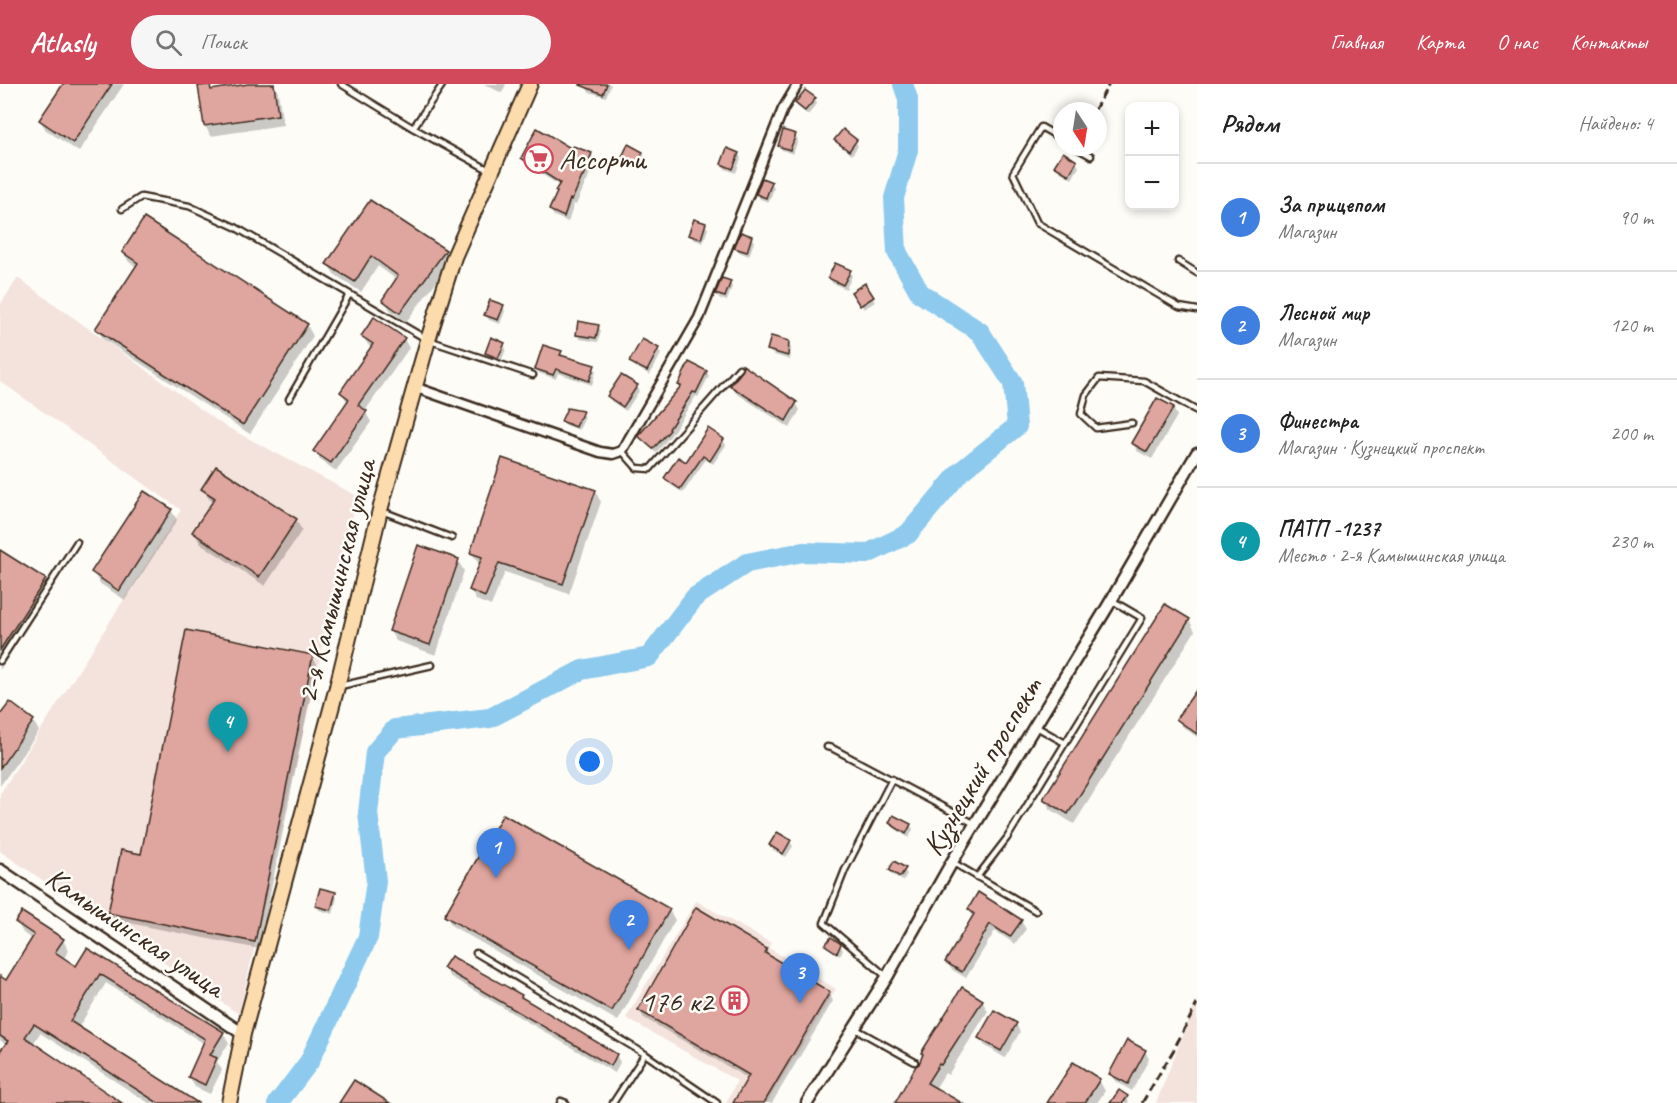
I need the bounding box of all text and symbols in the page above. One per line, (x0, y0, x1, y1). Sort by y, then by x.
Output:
search box (131, 15, 551, 69)
text: Atlasly (30, 25, 95, 60)
icon: search (152, 26, 185, 59)
text: Поиск (200, 28, 247, 56)
text: Главная (1330, 29, 1383, 55)
text: Карта (1416, 29, 1464, 55)
text: О нас (1497, 29, 1538, 55)
text: Контакты (1571, 29, 1647, 55)
north arrow (1053, 102, 1107, 156)
map controls (1125, 102, 1179, 210)
button: + (1125, 102, 1179, 156)
text: Рядом (1221, 107, 1279, 140)
text: Найдено: 4 (1578, 111, 1653, 136)
place label: Ассорти (559, 140, 647, 178)
supermarket icon: Ассорти (522, 143, 554, 175)
button: − (1125, 156, 1179, 210)
text: За прицепом (1278, 191, 1384, 219)
text: 1 (1236, 205, 1245, 230)
text: 90 m (1619, 205, 1653, 230)
text: Магазин (1278, 219, 1336, 244)
text: Лесной мир (1278, 299, 1369, 327)
text: 2 (1236, 313, 1245, 338)
text: 120 m (1610, 313, 1653, 338)
text: Магазин (1278, 327, 1336, 352)
text: Финестра (1278, 407, 1358, 435)
text: 3 (1236, 421, 1245, 446)
text: 200 m (1610, 421, 1653, 446)
text: Магазин · Кузнецкий проспект (1278, 435, 1484, 460)
street label: 2-я Камышинская улица (287, 453, 385, 706)
text: ПАТП -1237 (1278, 515, 1380, 543)
text: 4 (1236, 529, 1245, 554)
text: 230 m (1610, 529, 1653, 554)
text: Место · 2-я Камышинская улица (1278, 543, 1505, 568)
street label: Кузнецкий проспект (914, 669, 1051, 862)
pin: 4 (208, 702, 248, 752)
your location (575, 747, 604, 776)
pin: 1 (476, 828, 516, 878)
street label: Камышинская улица (38, 858, 234, 1007)
pin: 2 (610, 900, 648, 950)
pin: 3 (780, 954, 820, 1003)
place label: 176 к2 (641, 982, 715, 1020)
building icon: 176 к2 (718, 985, 750, 1017)

